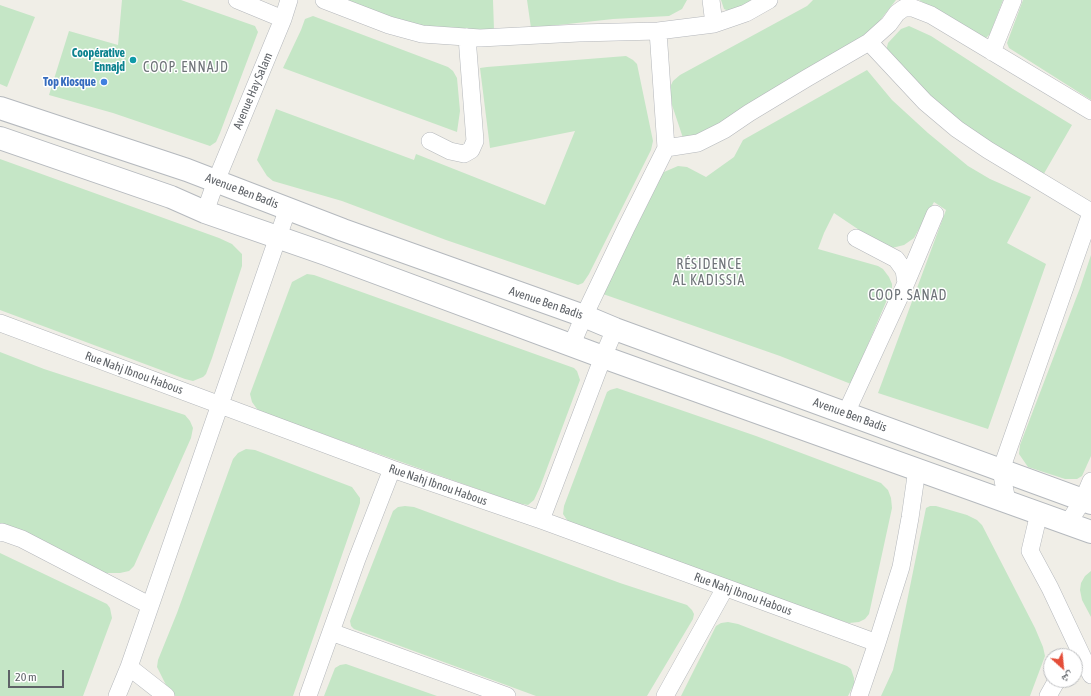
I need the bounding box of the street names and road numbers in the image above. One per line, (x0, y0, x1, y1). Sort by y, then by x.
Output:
street label: Avenue Hay Salam (230, 50, 276, 132)
street label: Avenue Ben Badis (203, 170, 281, 212)
street label: Avenue Ben Badis (507, 284, 585, 322)
street label: Rue Nahj Ibnou Habous (83, 349, 185, 397)
street label: Avenue Ben Badis (811, 395, 889, 435)
street label: Rue Nahj Ibnou Habous (387, 461, 489, 509)
street label: Rue Nahj Ibnou Habous (692, 570, 794, 618)

